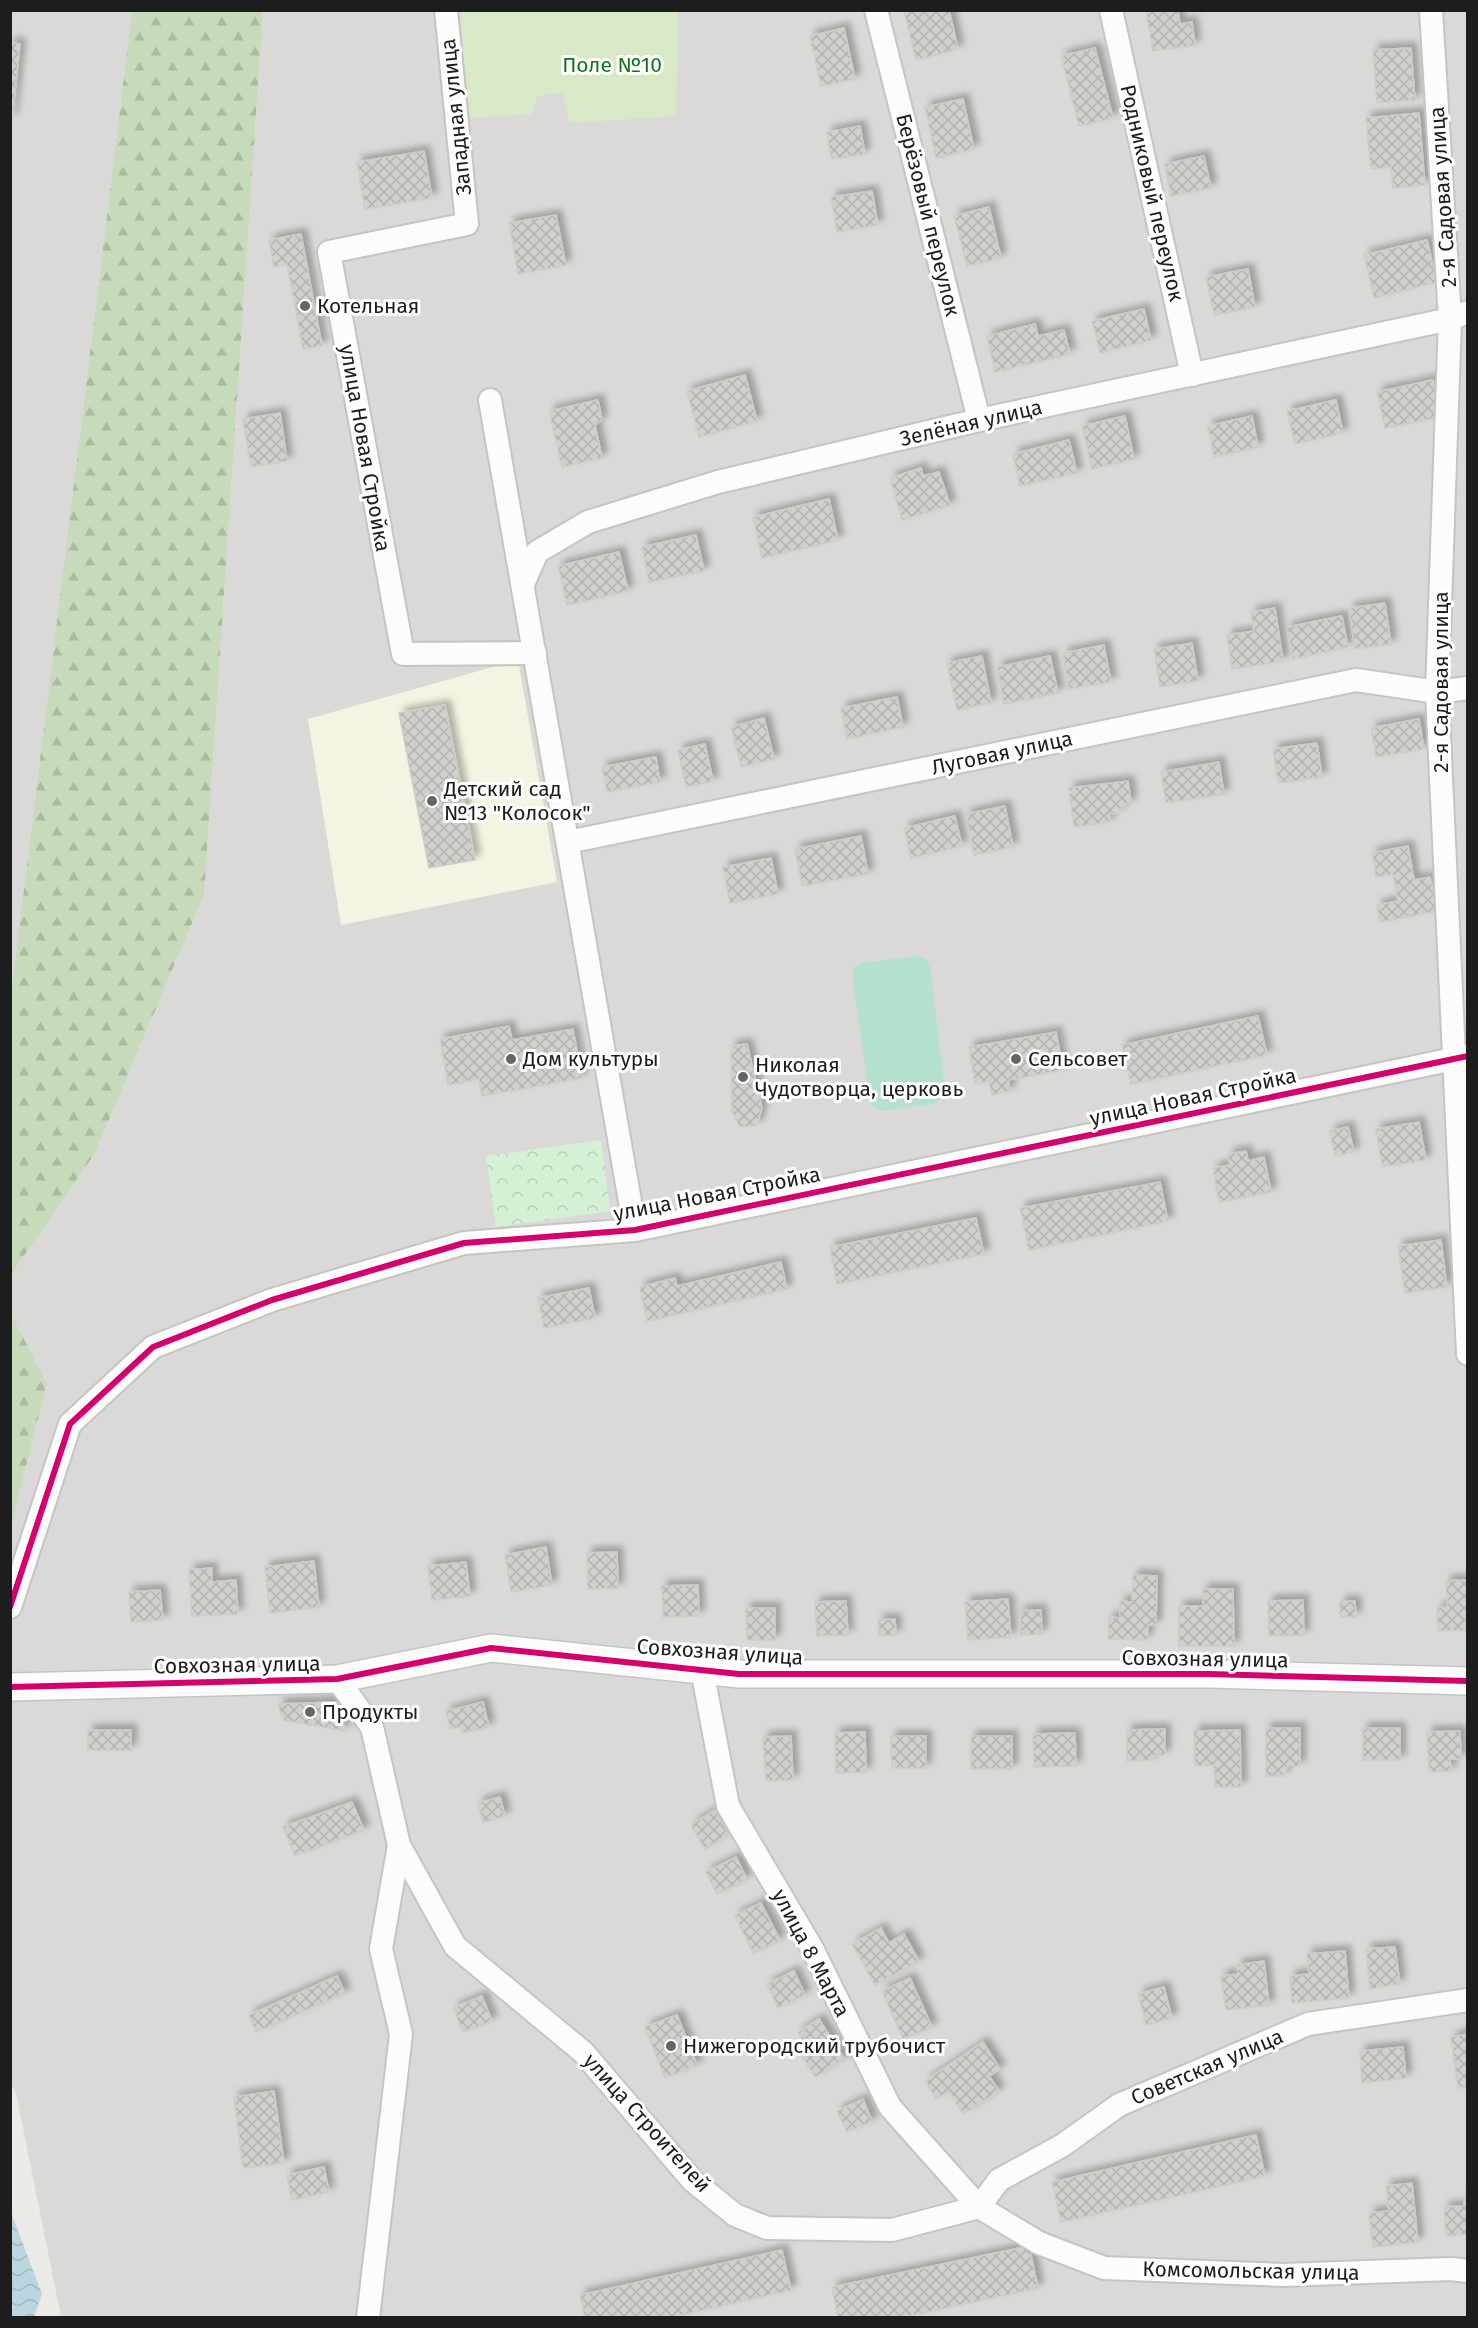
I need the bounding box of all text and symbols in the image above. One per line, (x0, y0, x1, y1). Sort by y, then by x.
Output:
street label: Западная улица (435, 37, 477, 197)
park label: Поле №10 (562, 52, 662, 78)
street label: Родниковый переулок (1114, 82, 1190, 304)
street label: 2-я Садовая улица (1424, 106, 1462, 288)
street label: Берёзовый переулок (890, 111, 966, 319)
place label: Котельная (317, 293, 419, 319)
marker: Котельная (298, 299, 312, 313)
street label: улица Новая Стройка (334, 342, 396, 554)
street label: Зелёная улица (897, 394, 1045, 452)
street label: 2-я Садовая улица (1428, 591, 1454, 773)
street label: Луговая улица (929, 725, 1075, 781)
place label: Детский сад №13 "Колосок" (443, 776, 591, 826)
marker: Детский сад №13 "Колосок" (425, 794, 439, 808)
place label: Дом культуры (522, 1046, 659, 1072)
place label: Сельсовет (1028, 1046, 1128, 1072)
marker: Дом культуры (504, 1052, 518, 1066)
place label: Николая Чудотворца, церковь (755, 1052, 963, 1102)
marker: Сельсовет (1009, 1052, 1023, 1066)
street label: улица Новая Стройка (1087, 1062, 1299, 1132)
marker: Николая Чудотворца, церковь (736, 1070, 750, 1084)
street label: улица Новая Стройка (611, 1161, 823, 1227)
street label: Совхозная улица (636, 1633, 804, 1671)
street label: Совхозная улица (1121, 1645, 1289, 1673)
street label: Совхозная улица (153, 1651, 321, 1679)
place label: Продукты (322, 1699, 419, 1725)
marker: Продукты (303, 1705, 317, 1719)
street label: улица 8 Марта (766, 1885, 856, 2021)
street label: Советская улица (1127, 2023, 1287, 2111)
place label: Нижегородский трубочист (683, 2033, 946, 2059)
marker: Нижегородский трубочист (664, 2039, 678, 2053)
street label: улица Строителей (578, 2048, 716, 2198)
street label: Комсомольская улица (1142, 2256, 1360, 2286)

